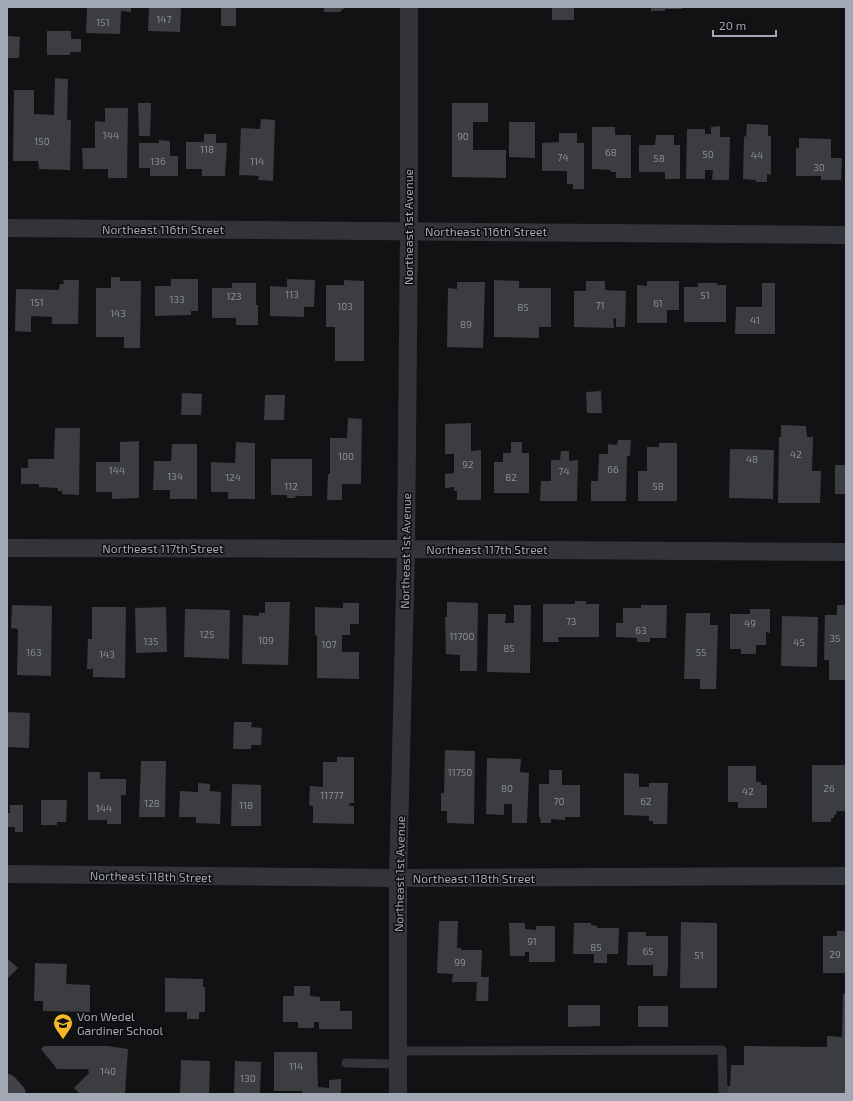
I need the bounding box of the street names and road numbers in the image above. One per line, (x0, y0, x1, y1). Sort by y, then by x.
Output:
street label: Northeast 1st Avenue (401, 169, 415, 285)
street label: Northeast 116th Street (102, 222, 224, 236)
street label: Northeast 116th Street (425, 224, 547, 238)
street label: Northeast 1st Avenue (397, 493, 413, 609)
street label: Northeast 117th Street (102, 541, 224, 555)
street label: Northeast 117th Street (426, 542, 548, 556)
street label: Northeast 1st Avenue (391, 816, 407, 932)
street label: Northeast 118th Street (90, 868, 213, 884)
street label: Northeast 118th Street (413, 871, 536, 885)

